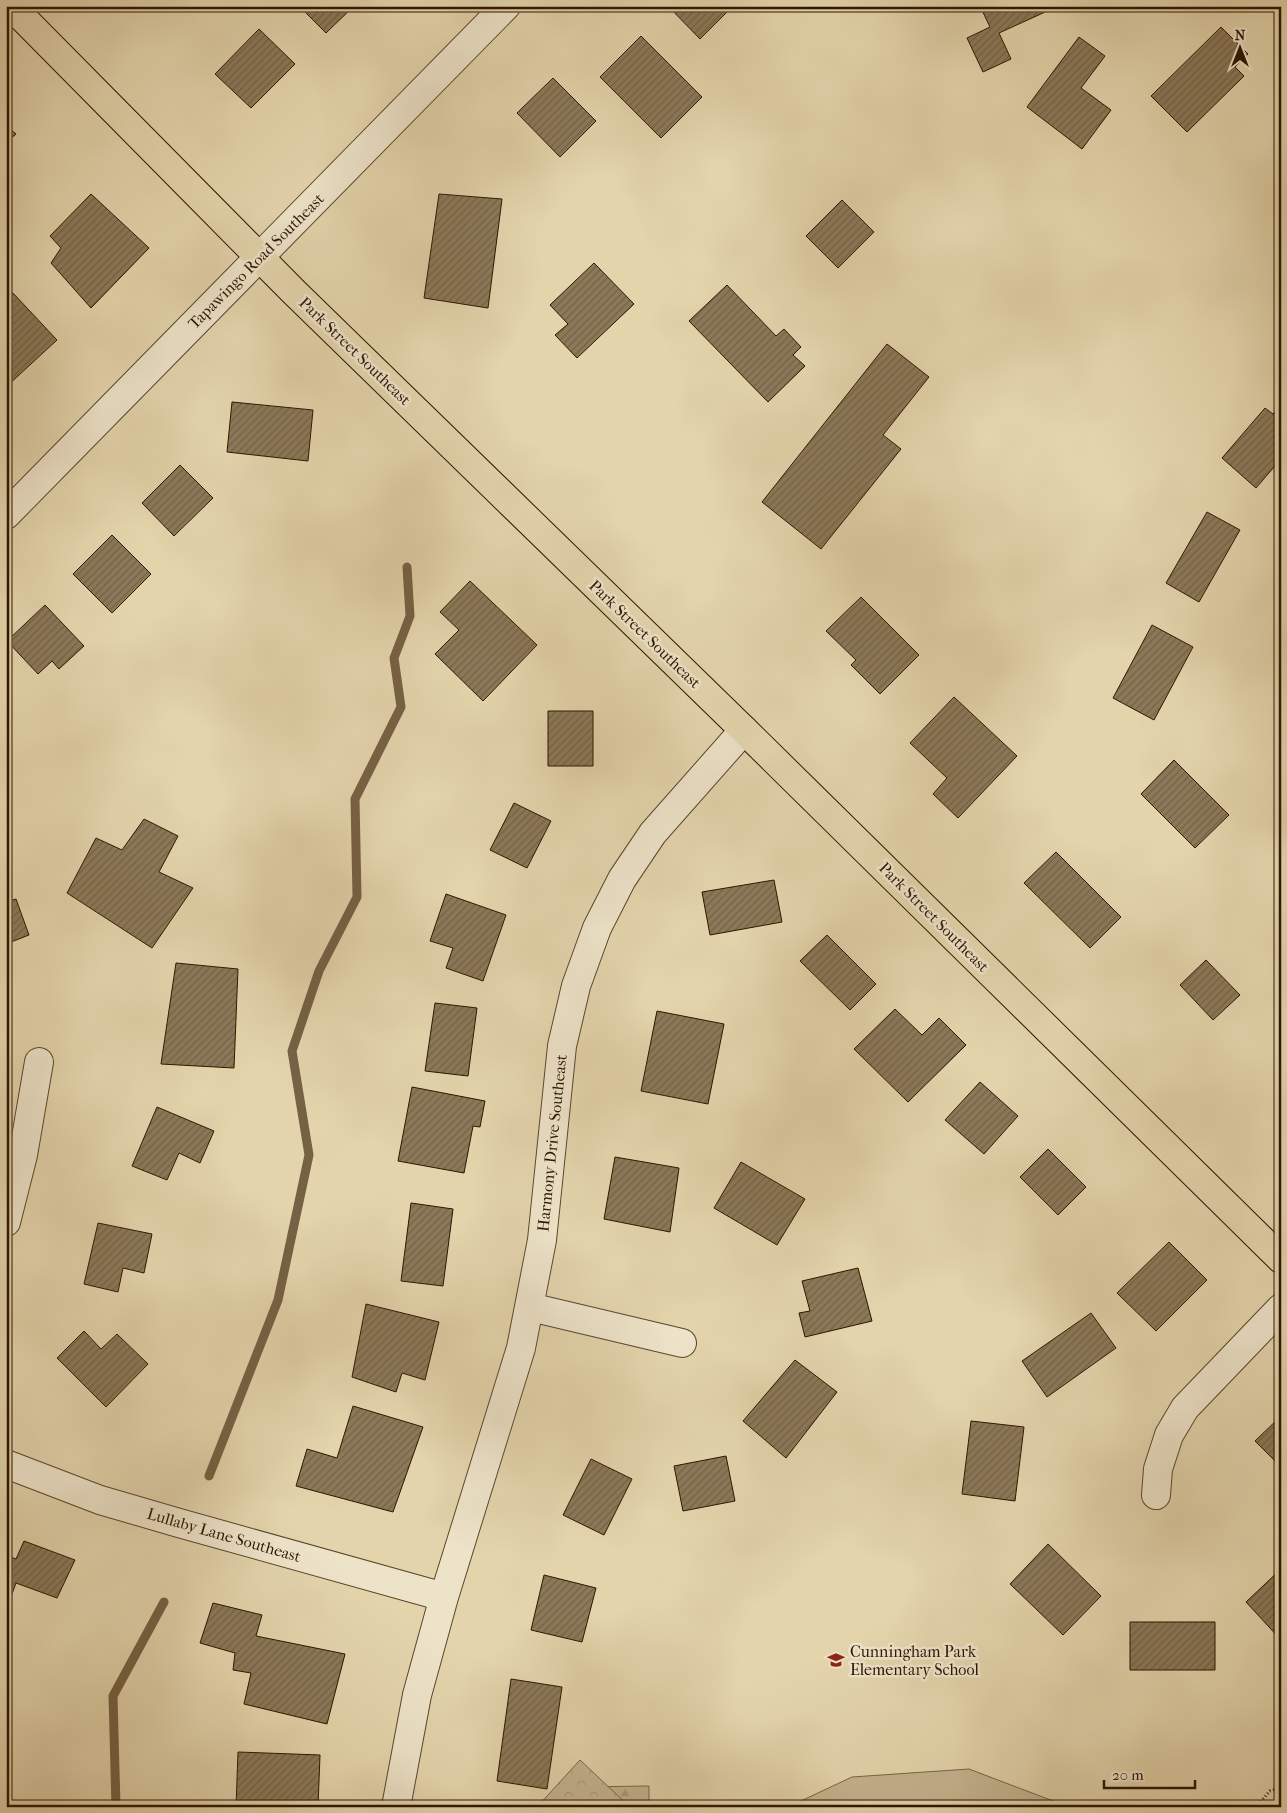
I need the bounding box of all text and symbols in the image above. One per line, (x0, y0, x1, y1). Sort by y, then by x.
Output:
north arrow (1214, 22, 1264, 72)
text: N (1235, 27, 1246, 44)
street label: Tapawingo Road Southeast (184, 189, 328, 333)
street label: Park Street Southeast (295, 293, 415, 409)
street label: Park Street Southeast (585, 576, 705, 692)
street label: Park Street Southeast (875, 858, 993, 976)
street label: Harmony Drive Southeast (533, 1053, 571, 1233)
street label: Lullaby Lane Southeast (145, 1504, 303, 1566)
place label: Cunningham Park Elementary School (850, 1642, 979, 1679)
school or university icon: Cunningham Park Elementary School (826, 1650, 846, 1670)
scale bar (1104, 1758, 1196, 1790)
text: 20 m (1112, 1766, 1144, 1784)

